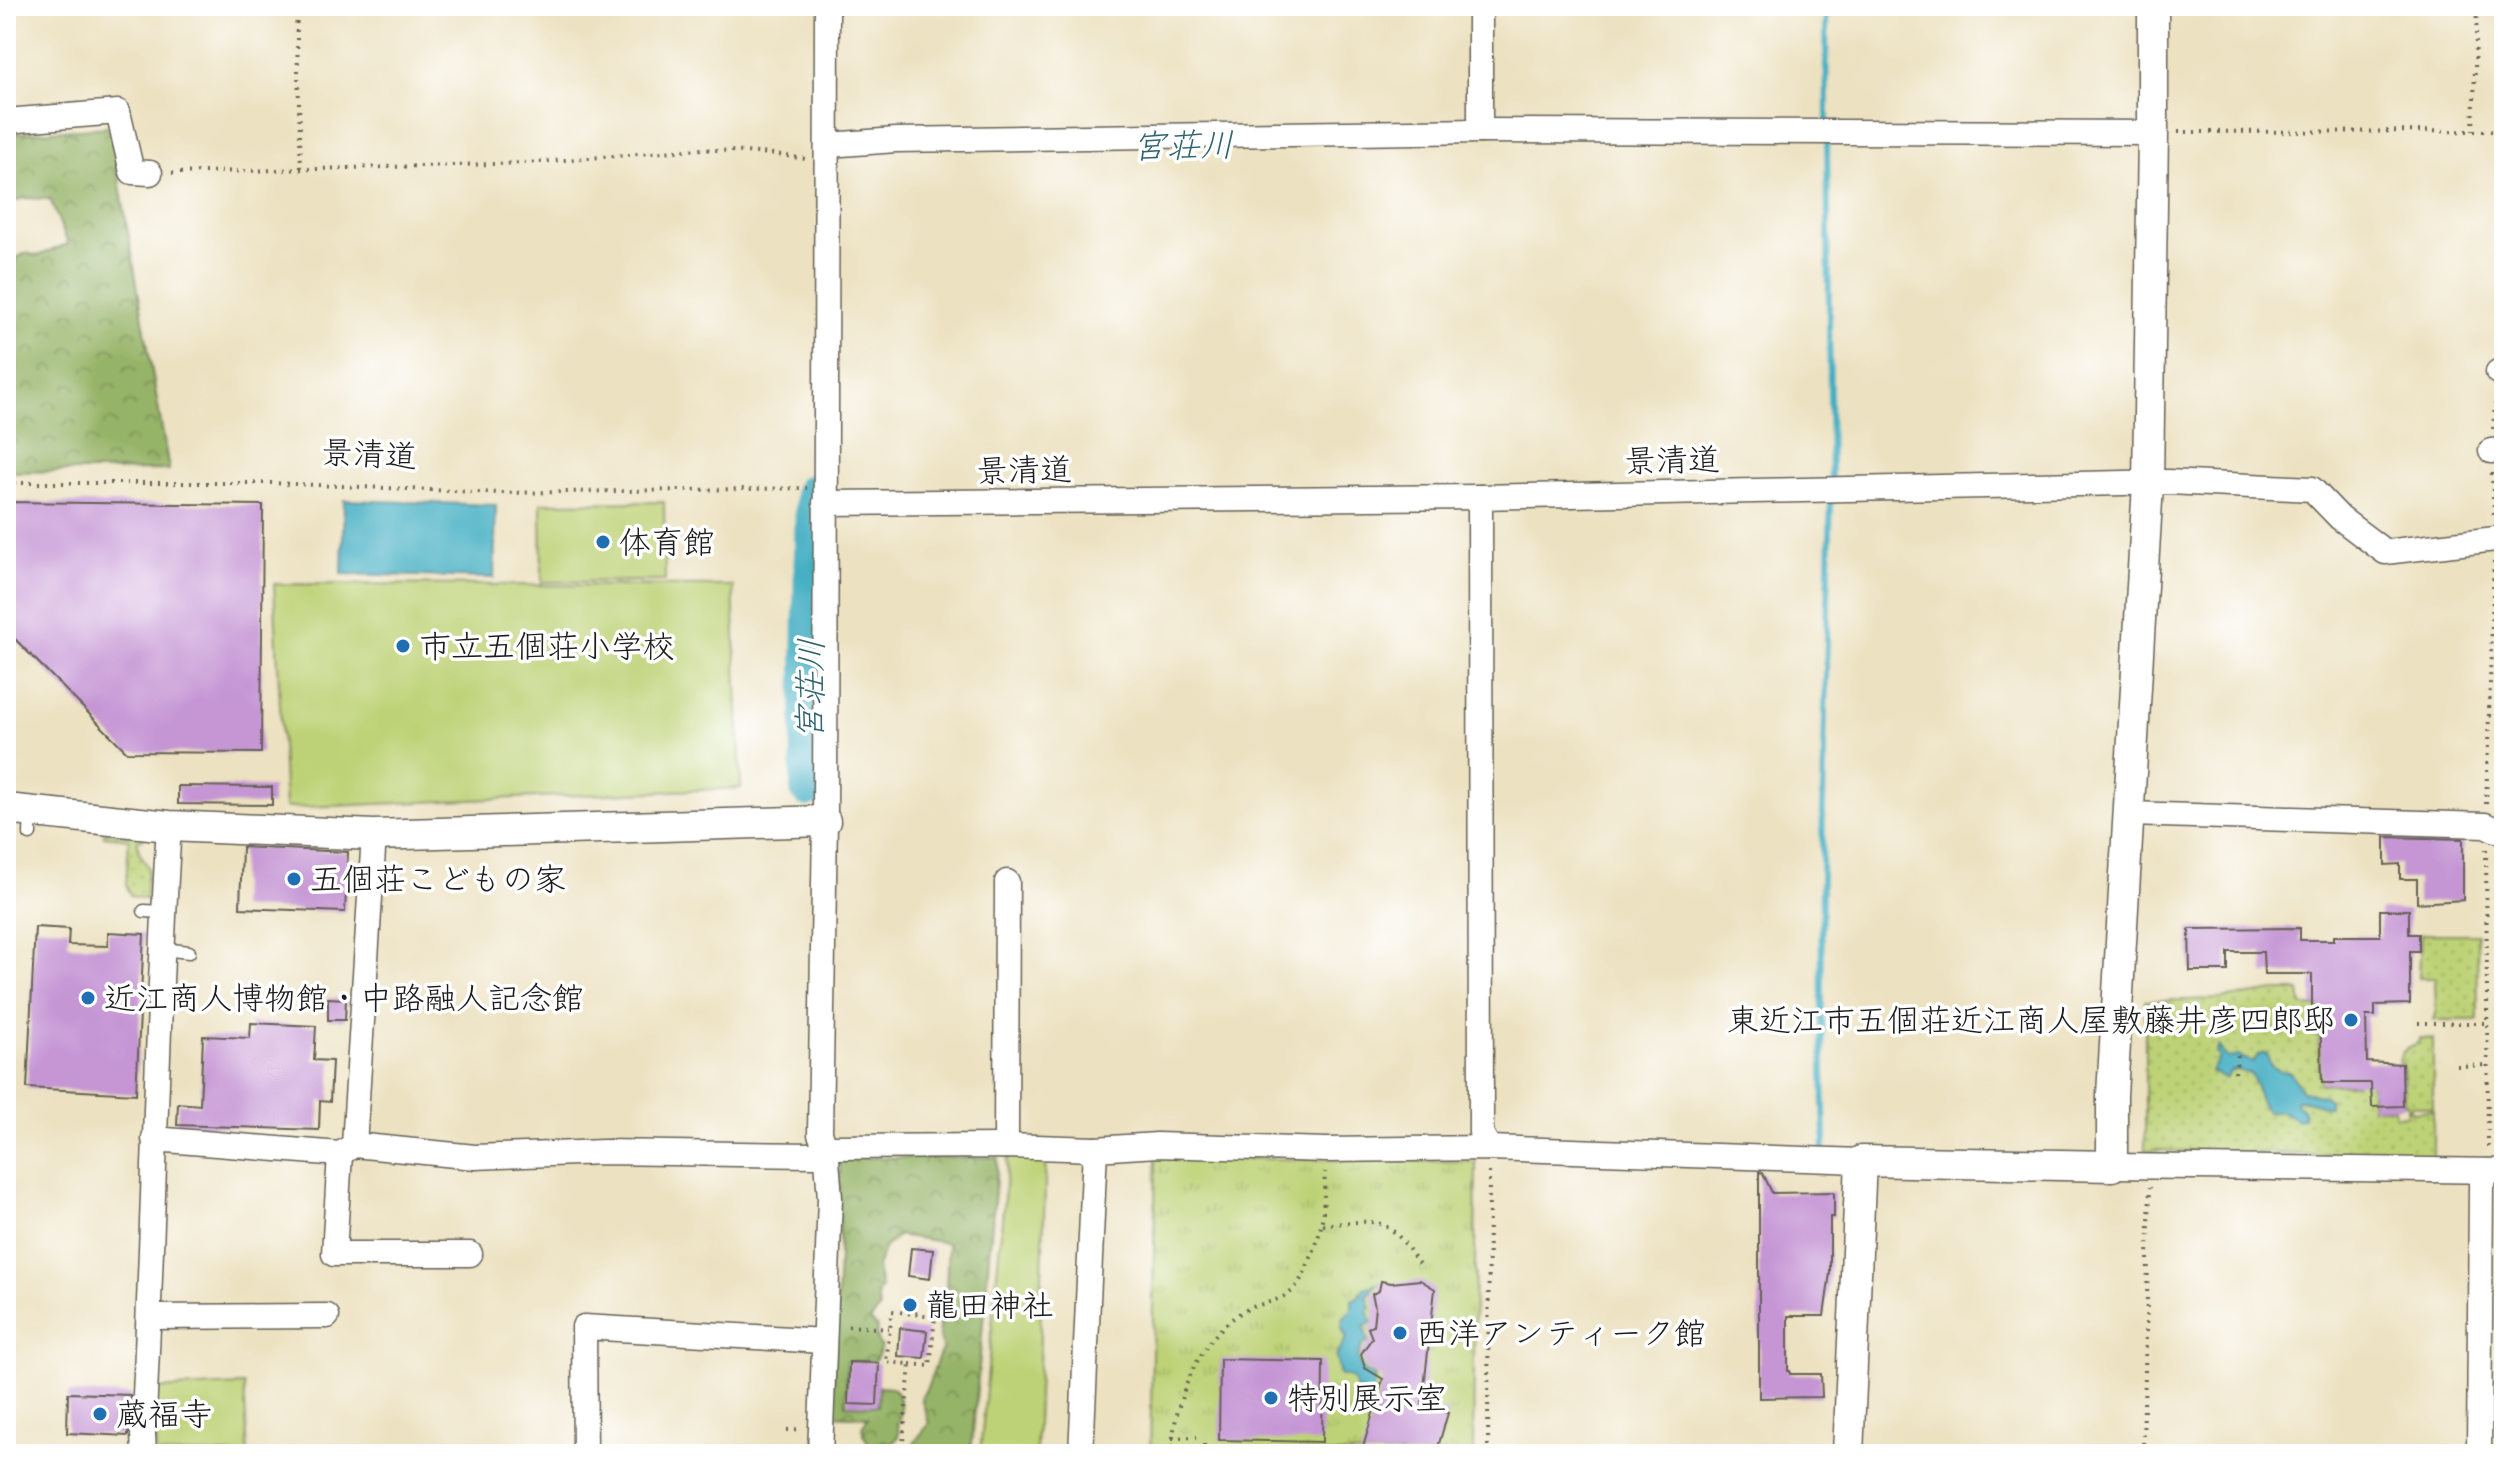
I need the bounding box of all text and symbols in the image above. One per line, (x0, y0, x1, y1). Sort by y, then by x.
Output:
water label: 宮荘川 (1132, 123, 1234, 168)
street label: 景清道 (320, 432, 418, 477)
street label: 景清道 (1624, 439, 1720, 482)
street label: 景清道 (976, 449, 1072, 492)
place label: 体育館 (619, 522, 715, 563)
marker: 体育館 (594, 533, 612, 551)
place label: 市立五個荘小学校 (419, 626, 675, 667)
marker: 市立五個荘小学校 (394, 637, 412, 655)
water label: 宮荘川 (788, 638, 833, 740)
place label: 五個荘こどもの家 (310, 859, 566, 900)
marker: 五個荘こどもの家 (285, 870, 303, 888)
place label: 近江商人博物館・中路融人記念館 (104, 978, 584, 1019)
marker: 近江商人博物館・中路融人記念館 (79, 989, 97, 1007)
place label: 東近江市五個荘近江商人屋敷藤井彦四郎邸 (1727, 1000, 2335, 1041)
marker: 東近江市五個荘近江商人屋敷藤井彦四郎邸 (2342, 1011, 2360, 1029)
place label: 龍田神社 (926, 1285, 1054, 1326)
marker: 龍田神社 (901, 1296, 919, 1314)
place label: 西洋アンティーク館 (1416, 1313, 1706, 1354)
marker: 西洋アンティーク館 (1391, 1324, 1409, 1342)
place label: 特別展示室 (1287, 1378, 1447, 1419)
marker: 特別展示室 (1262, 1389, 1280, 1407)
place label: 蔵福寺 (116, 1394, 212, 1435)
marker: 蔵福寺 (91, 1405, 109, 1423)

